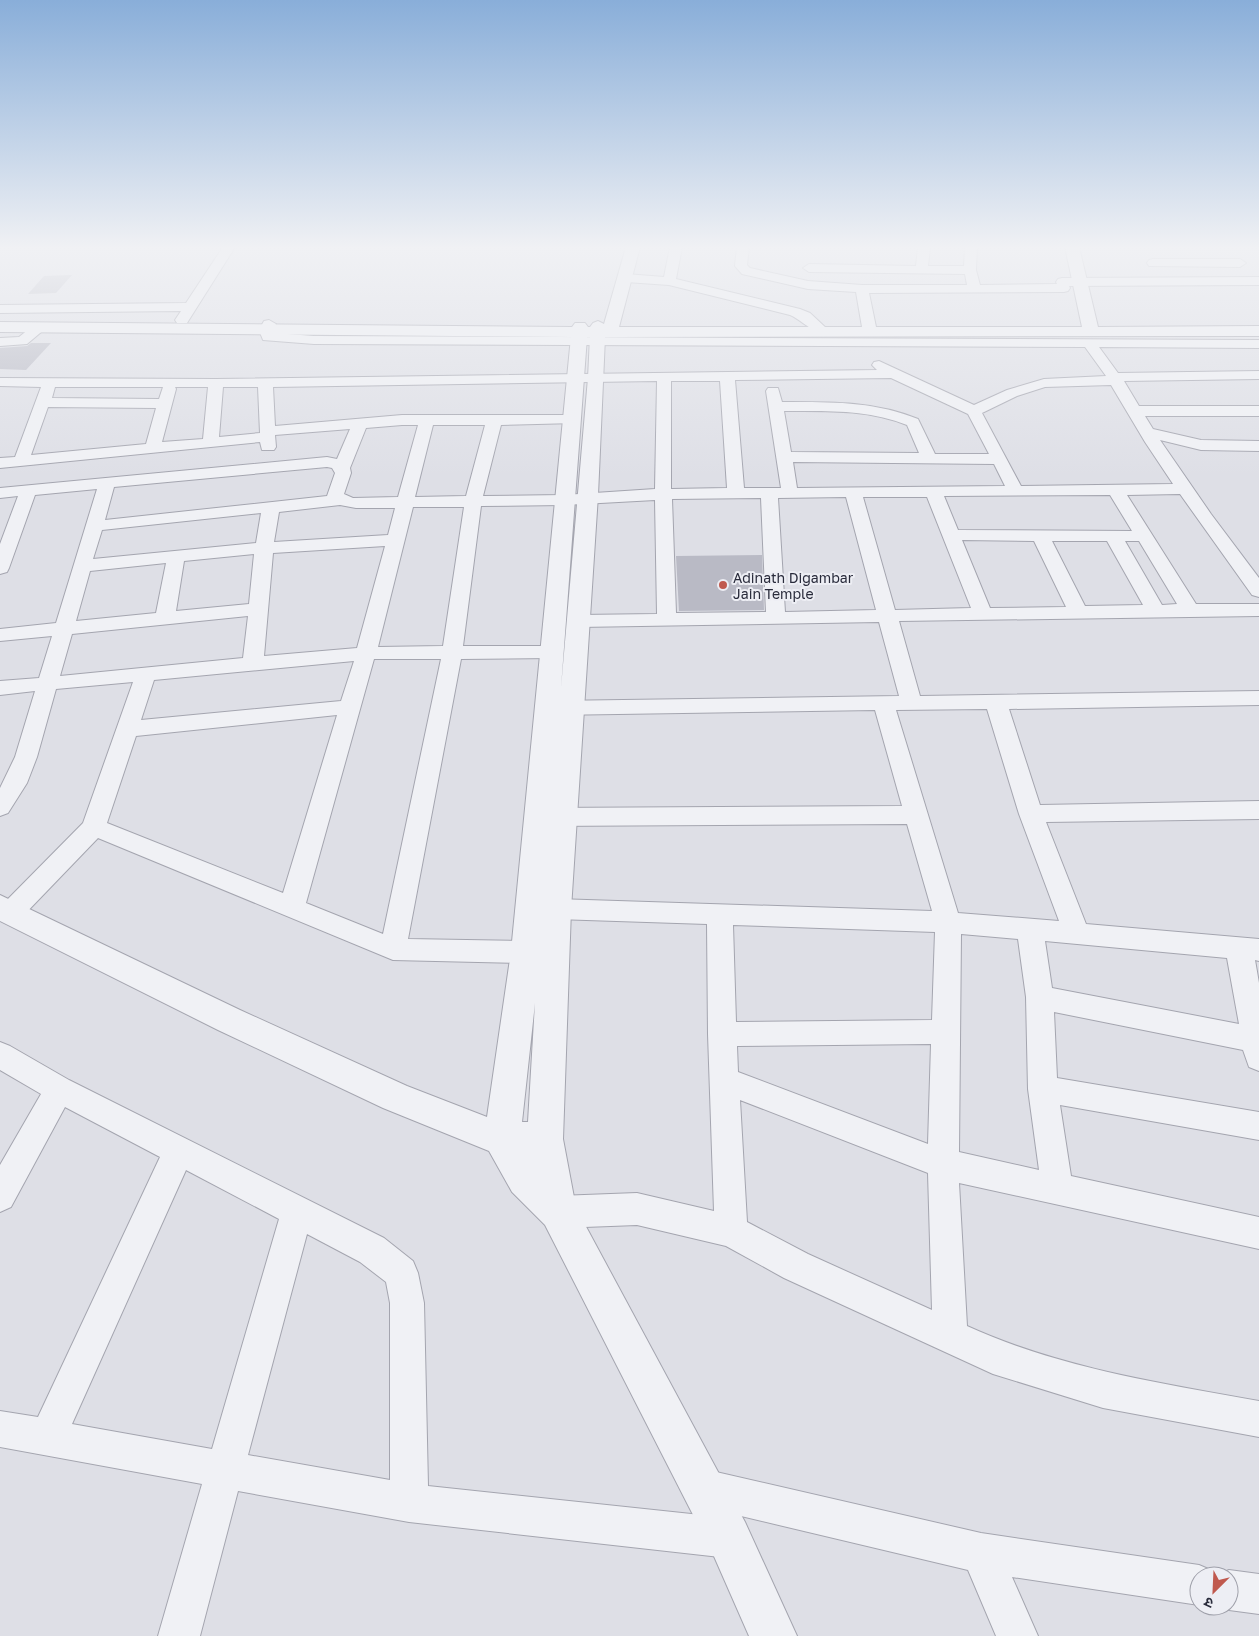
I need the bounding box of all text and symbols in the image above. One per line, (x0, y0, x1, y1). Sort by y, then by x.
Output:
place label: Adinath Digambar Jain Temple (733, 569, 854, 602)
marker: Adinath Digambar Jain Temple (717, 579, 729, 591)
north arrow (1189, 1566, 1239, 1616)
text: उ (1201, 1594, 1216, 1613)

